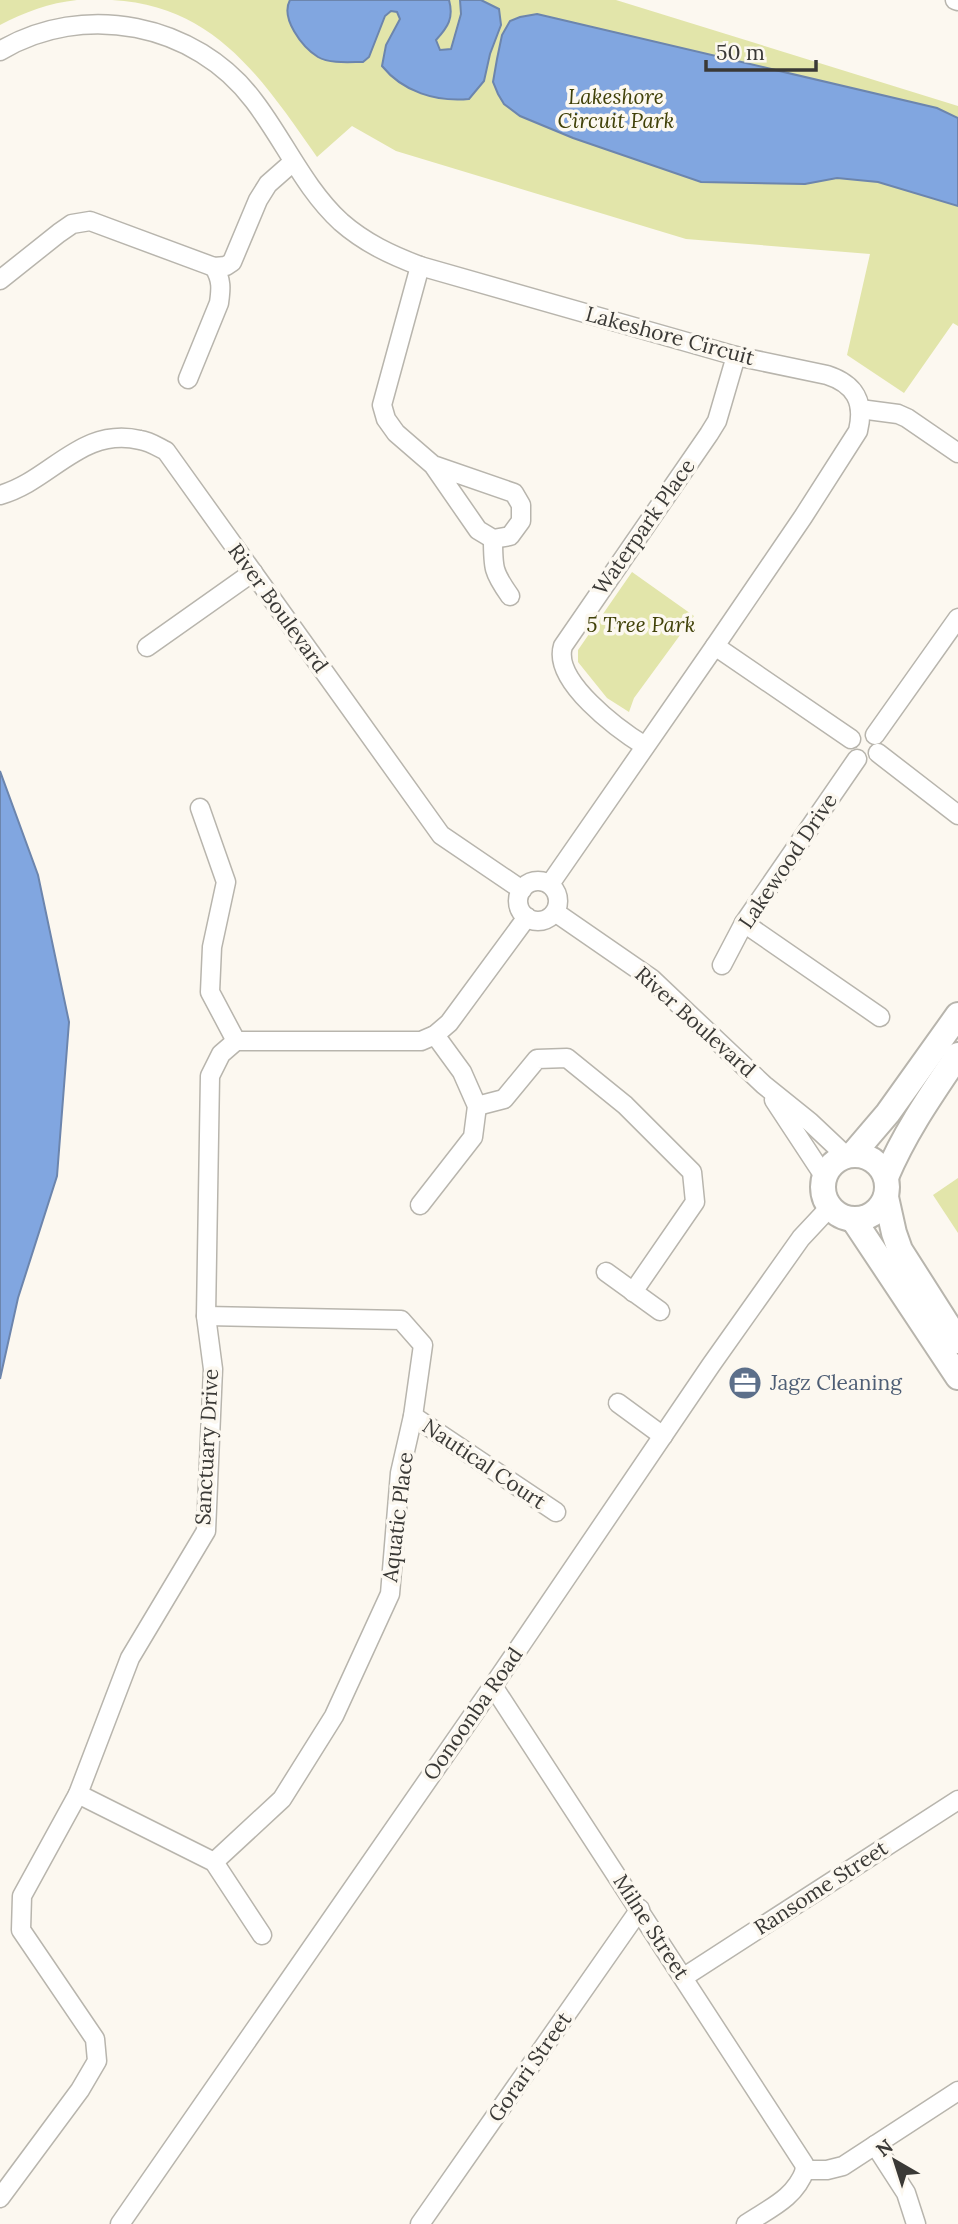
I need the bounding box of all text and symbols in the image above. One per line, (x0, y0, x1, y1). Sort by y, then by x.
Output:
scale bar (706, 28, 816, 72)
text: 50 m (716, 39, 765, 66)
park label: Lakeshore Circuit Park (558, 83, 675, 134)
street label: Lakeshore Circuit (583, 300, 758, 371)
street label: Waterpark Place (587, 453, 701, 600)
street label: River Boulevard (222, 538, 334, 678)
park label: 5 Tree Park (587, 611, 695, 638)
street label: Lakewood Drive (732, 788, 843, 934)
street label: River Boulevard (629, 960, 761, 1083)
office icon: Jagz Cleaning (726, 1364, 764, 1402)
street label: Sanctuary Drive (189, 1368, 224, 1526)
place label: Jagz Cleaning (769, 1369, 902, 1396)
street label: Nautical Court (417, 1412, 552, 1515)
street label: Aquatic Place (376, 1450, 419, 1584)
street label: Oonoonba Road (417, 1642, 528, 1785)
street label: Ransome Street (749, 1834, 893, 1941)
street label: Milne Street (607, 1869, 696, 1985)
street label: Gorari Street (482, 2006, 578, 2127)
north arrow (860, 2126, 930, 2196)
text: N (871, 2134, 898, 2162)

